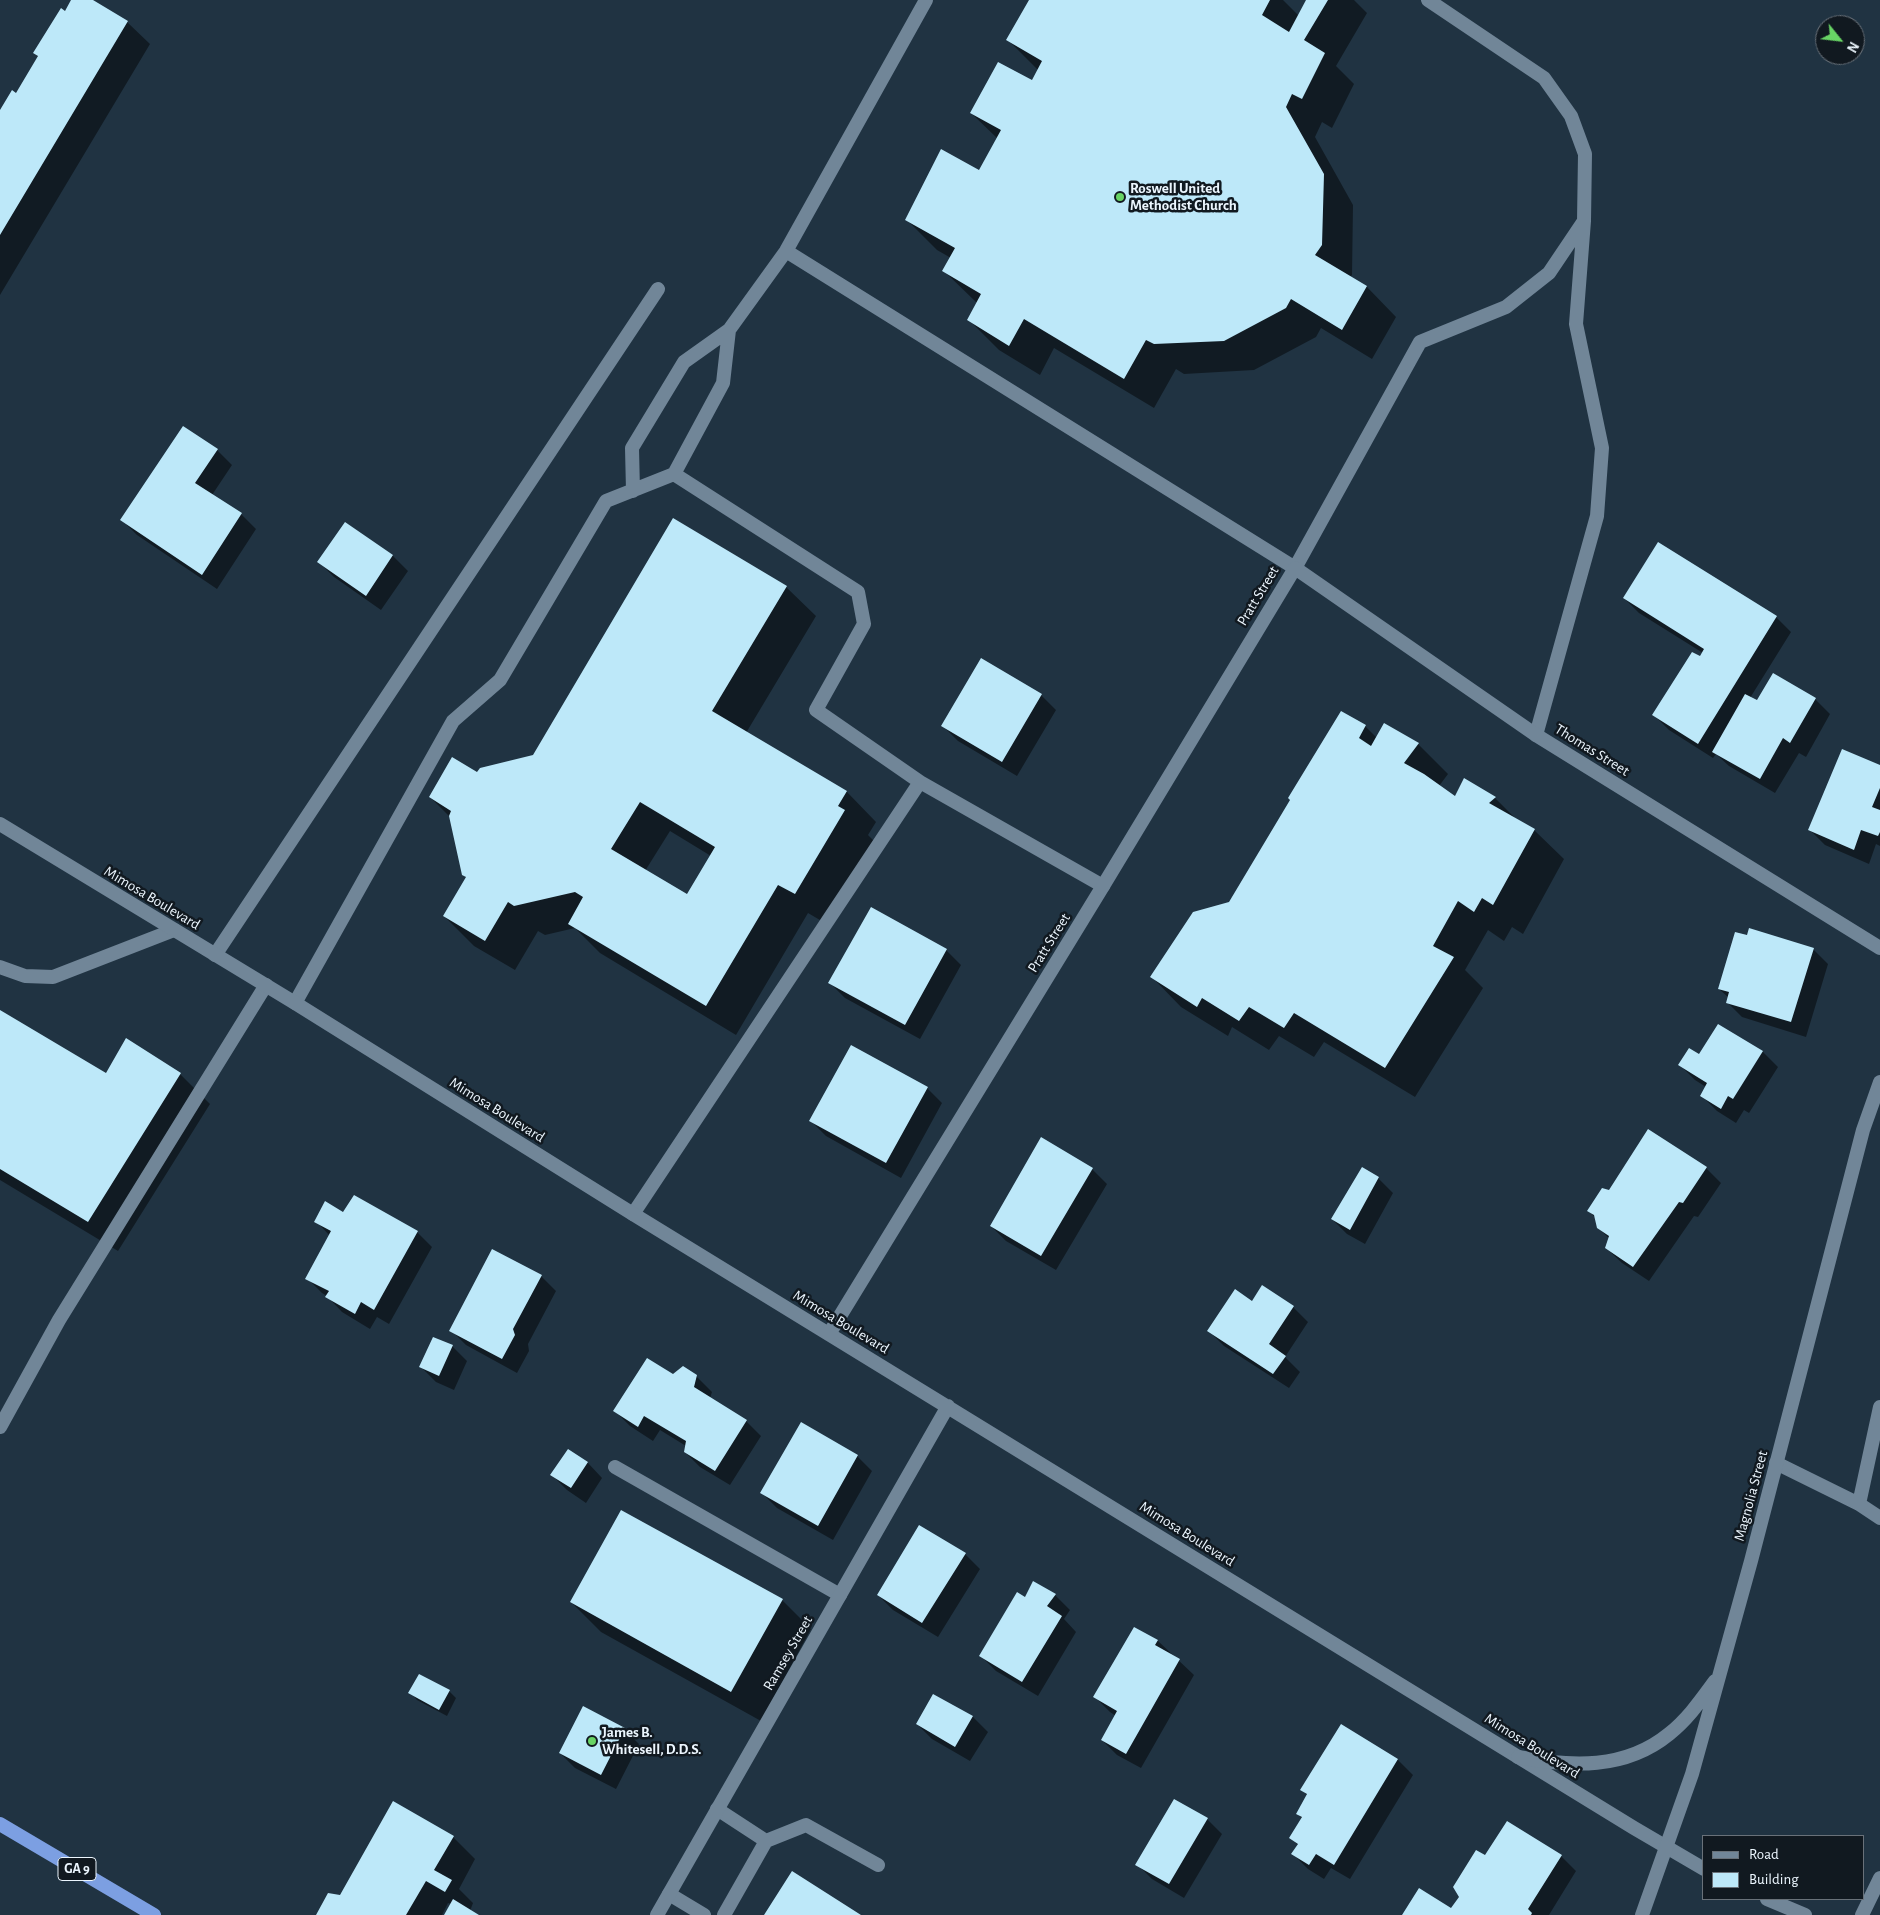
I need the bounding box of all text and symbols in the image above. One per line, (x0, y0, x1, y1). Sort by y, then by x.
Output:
north arrow (1815, 15, 1865, 65)
text: N (1844, 39, 1861, 54)
place label: Roswell United Methodist Church (1130, 179, 1237, 214)
marker: Roswell United Methodist Church (1114, 191, 1126, 203)
street label: Pratt Street (1233, 563, 1283, 629)
street label: Thomas Street (1551, 720, 1633, 780)
street label: Mimosa Boulevard (101, 862, 203, 934)
street label: Pratt Street (1024, 910, 1074, 976)
street label: Mimosa Boulevard (446, 1074, 548, 1146)
street label: Mimosa Boulevard (790, 1286, 892, 1358)
street label: Magnolia Street (1730, 1449, 1772, 1543)
street label: Mimosa Boulevard (1136, 1498, 1238, 1570)
street label: Ramsey Street (759, 1612, 817, 1694)
street label: Mimosa Boulevard (1481, 1710, 1583, 1782)
place label: James B. Whitesell, D.D.S. (602, 1723, 702, 1758)
marker: James B. Whitesell, D.D.S. (586, 1735, 598, 1747)
legend (1702, 1835, 1865, 1900)
text: Road (1749, 1847, 1779, 1862)
road number: GA 9 (58, 1858, 96, 1880)
text: Building (1749, 1872, 1799, 1887)

